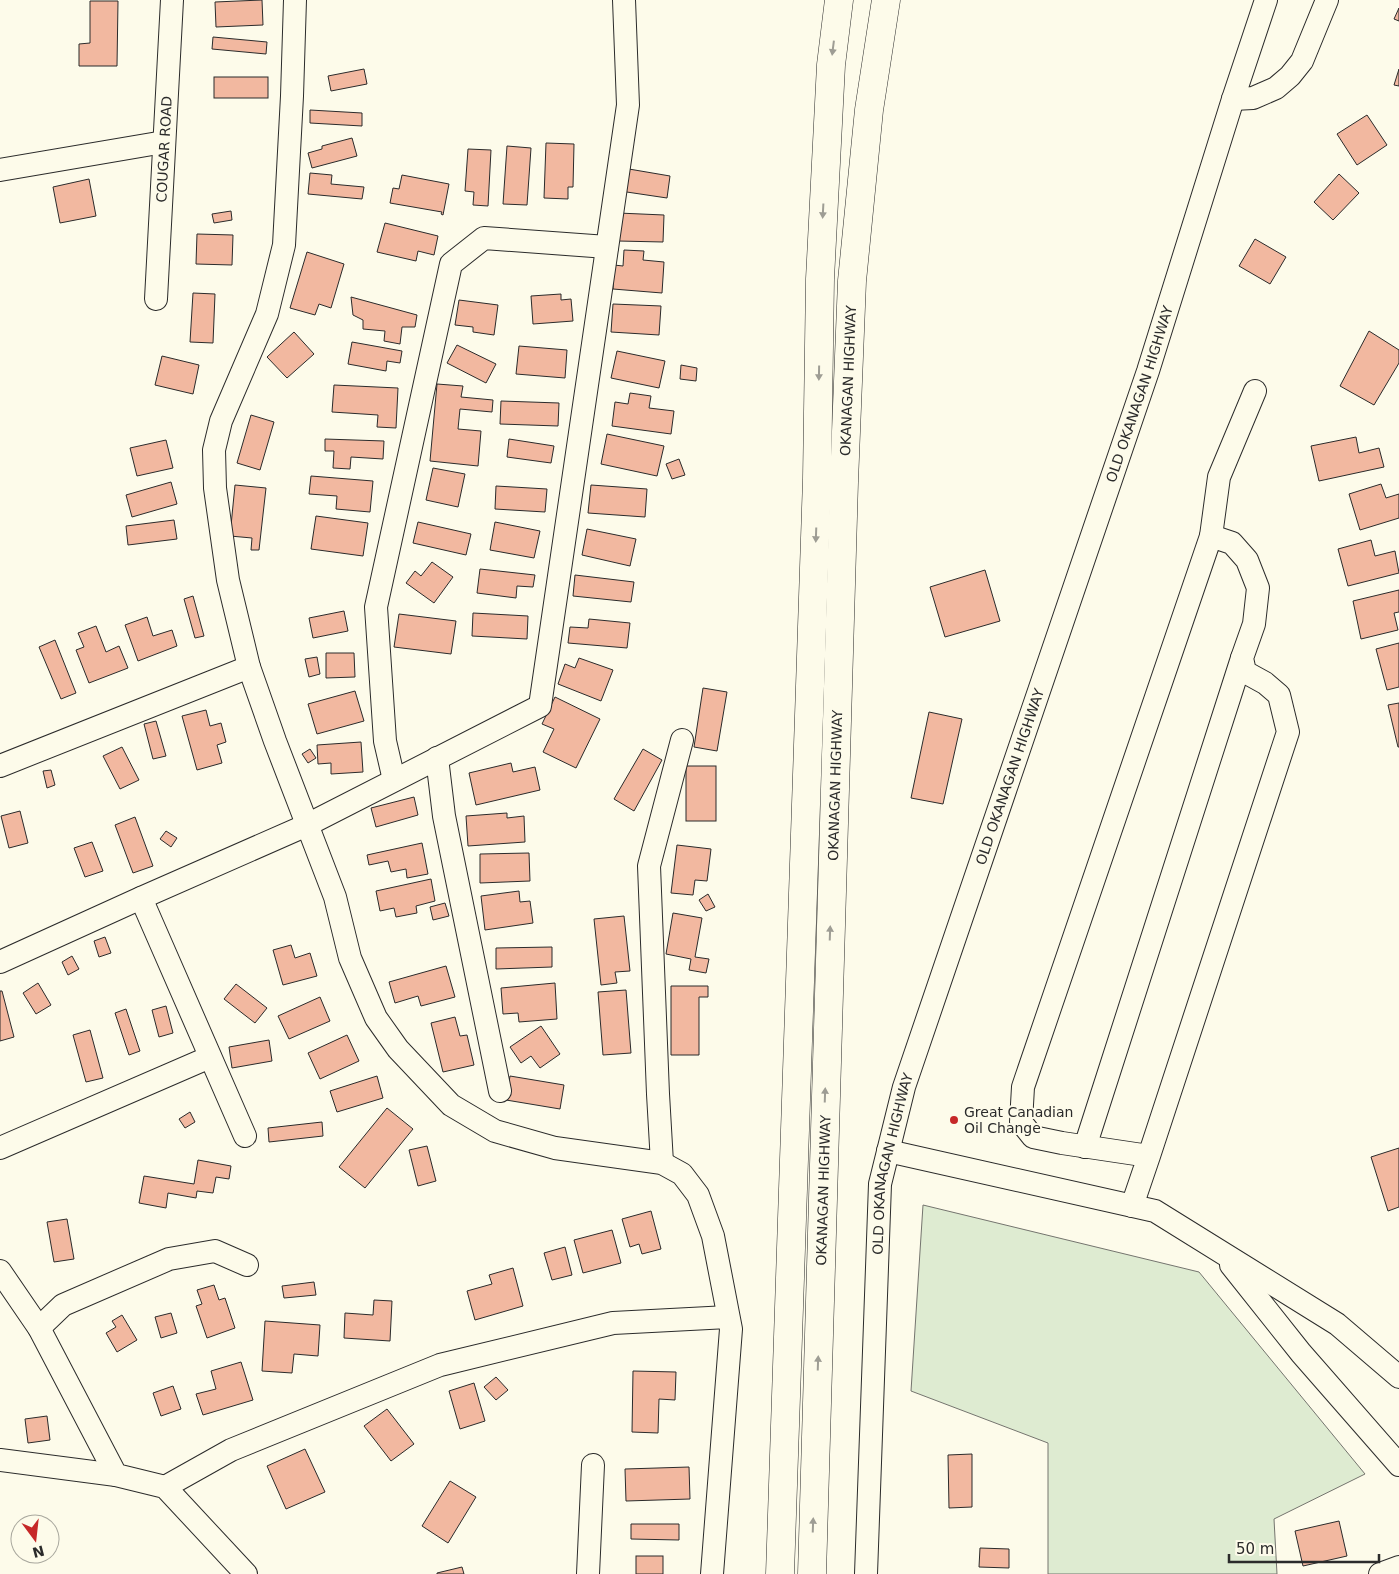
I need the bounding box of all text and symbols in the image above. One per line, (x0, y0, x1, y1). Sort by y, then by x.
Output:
one-way arrow (829, 41, 837, 57)
street label: COUGAR ROAD (153, 96, 175, 203)
one-way arrow (819, 203, 827, 219)
street label: OLD OKANAGAN HIGHWAY (1103, 303, 1176, 484)
street label: OKANAGAN HIGHWAY (837, 304, 859, 456)
one-way arrow (815, 365, 823, 381)
one-way arrow (811, 528, 819, 544)
street label: OLD OKANAGAN HIGHWAY (972, 686, 1047, 867)
street label: OKANAGAN HIGHWAY (825, 709, 845, 861)
one-way arrow (826, 925, 834, 941)
street label: OLD OKANAGAN HIGHWAY (869, 1070, 916, 1255)
one-way arrow (822, 1087, 830, 1103)
place label: Great Canadian Oil Change (964, 1104, 1073, 1136)
street label: OKANAGAN HIGHWAY (813, 1114, 833, 1266)
marker: Great Canadian Oil Change (948, 1114, 960, 1126)
one-way arrow (814, 1355, 822, 1371)
north arrow (10, 1514, 60, 1564)
one-way arrow (810, 1517, 818, 1533)
scale bar (1229, 1532, 1379, 1564)
text: 50 m (1236, 1540, 1274, 1558)
text: N (31, 1542, 46, 1561)

